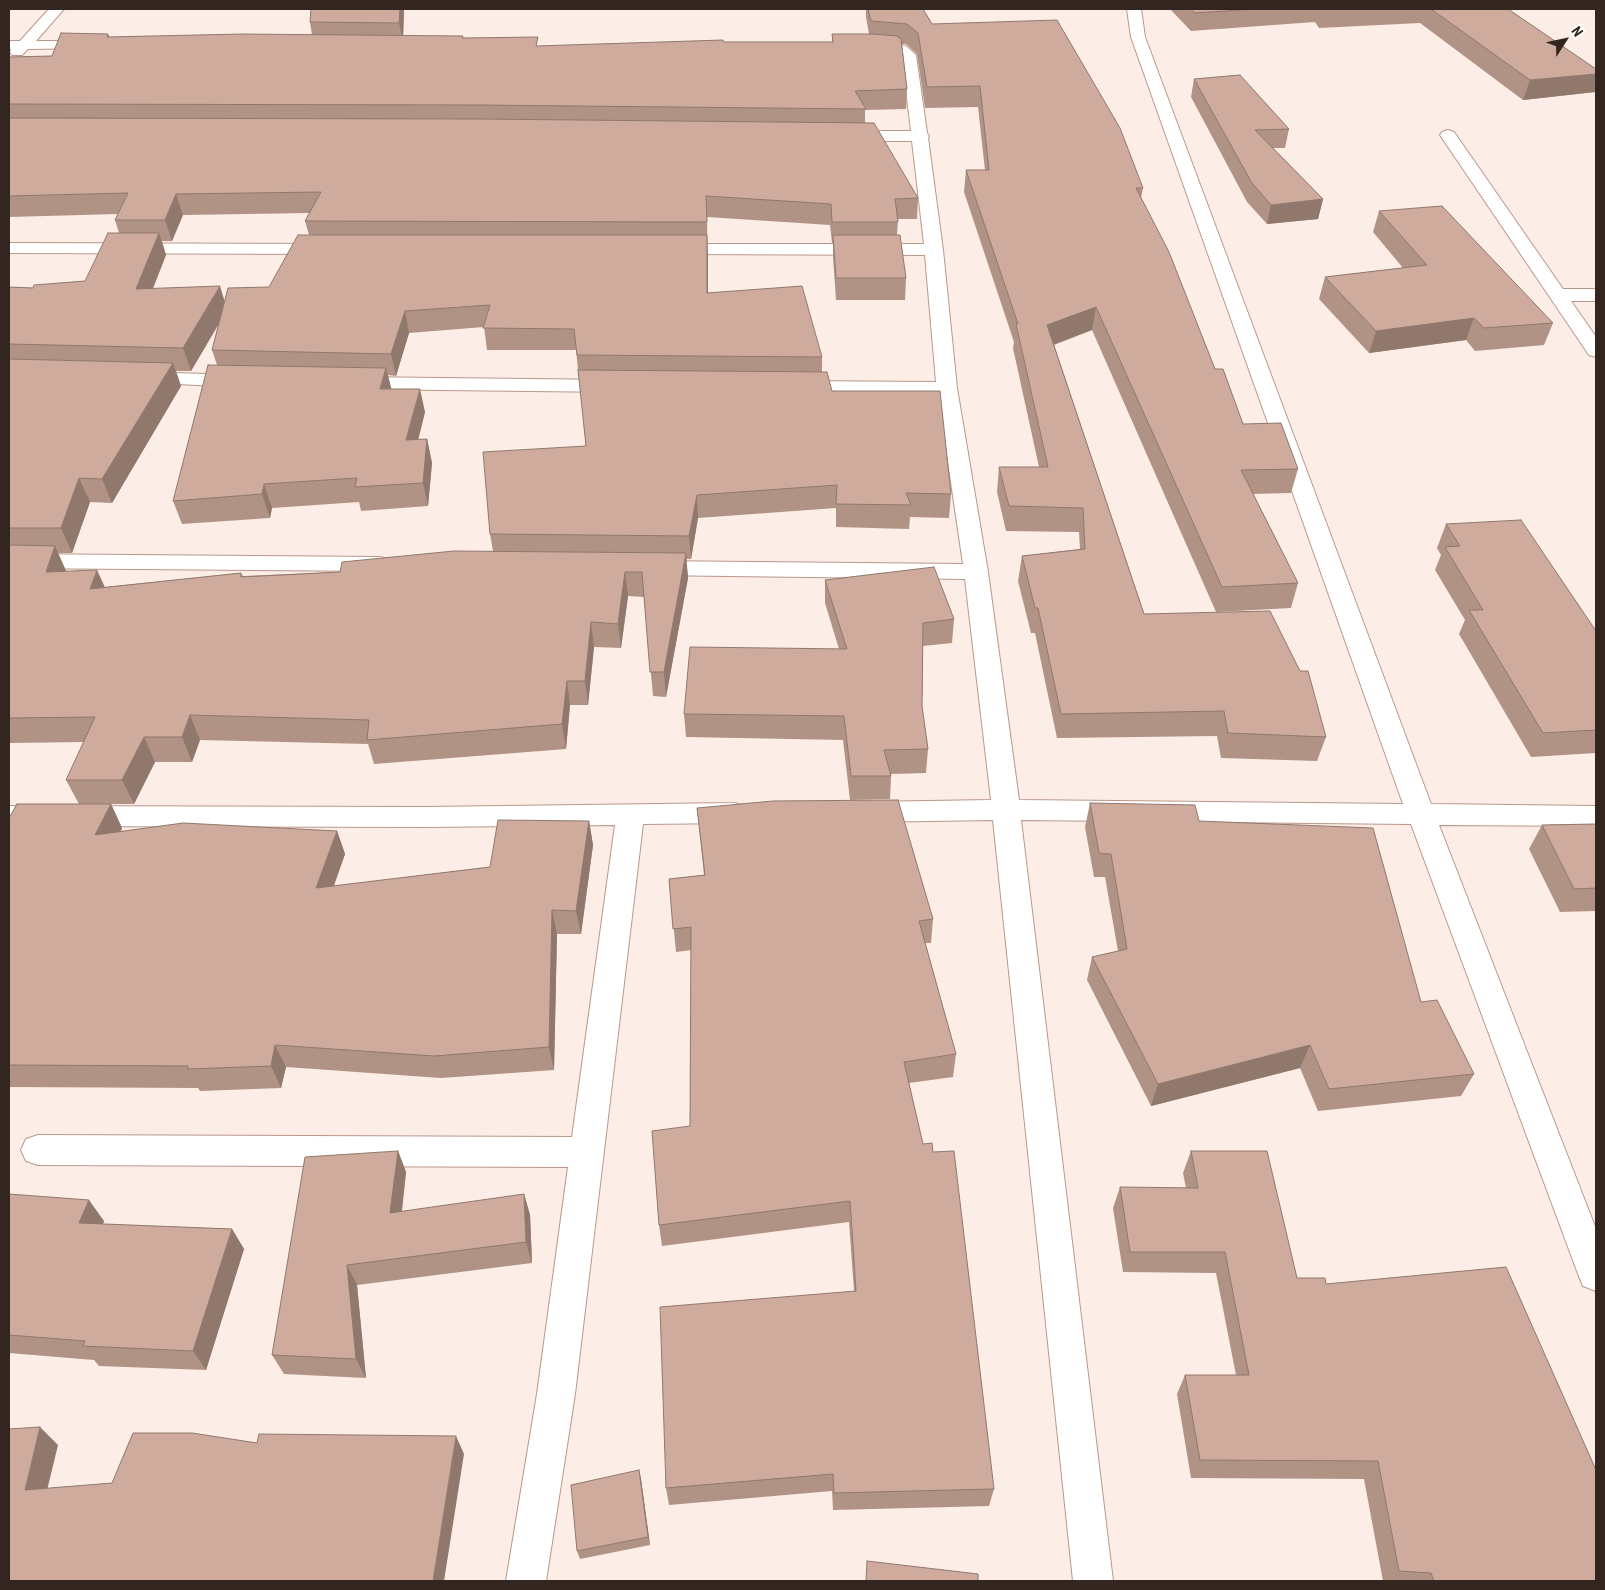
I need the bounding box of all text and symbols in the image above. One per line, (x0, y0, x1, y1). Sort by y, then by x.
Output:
north arrow (1540, 15, 1590, 65)
text: N (1568, 23, 1586, 39)

